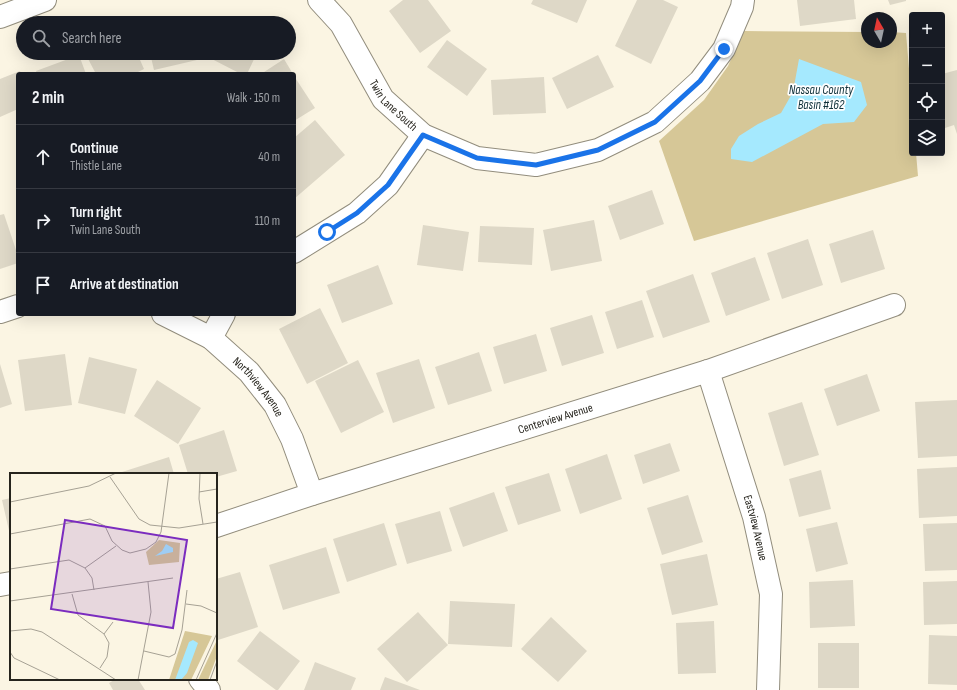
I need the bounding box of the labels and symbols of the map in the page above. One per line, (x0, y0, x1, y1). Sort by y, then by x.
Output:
north arrow (861, 12, 897, 48)
route end (715, 40, 733, 58)
street label: Twin Lane South (366, 77, 420, 134)
water label: Nassau County Basin #162 (789, 82, 854, 113)
route start (318, 223, 336, 241)
street label: Northview Avenue (229, 354, 287, 419)
street label: Centerview Avenue (516, 400, 595, 438)
inset map (10, 473, 217, 680)
street label: Eastview Avenue (740, 493, 770, 562)

